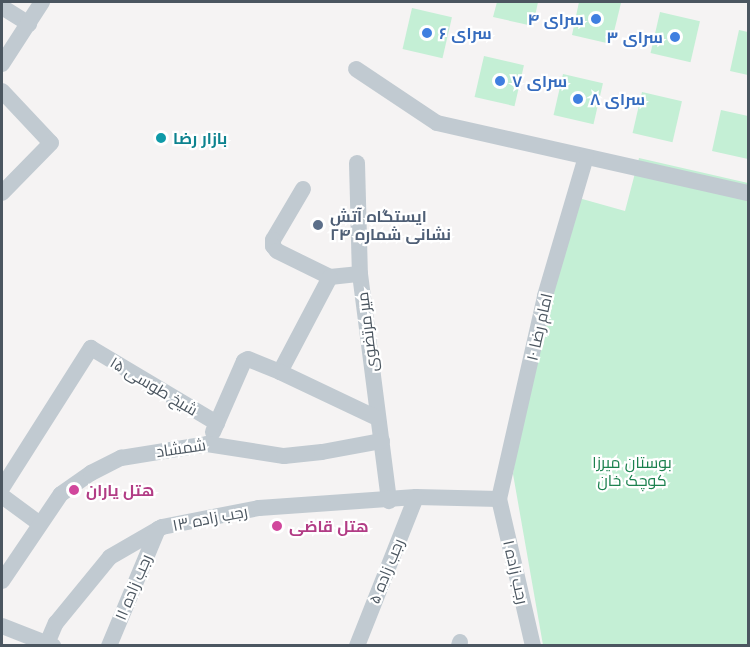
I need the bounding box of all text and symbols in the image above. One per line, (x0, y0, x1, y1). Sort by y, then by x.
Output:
place label: سرای ۴ (528, 9, 584, 29)
marker: سرای ۴ (589, 12, 603, 26)
place label: سرای ۶ (439, 23, 492, 43)
marker: سرای ۶ (420, 26, 434, 40)
place label: سرای ۳ (606, 27, 663, 47)
marker: سرای ۳ (668, 30, 682, 44)
place label: سرای ۷ (512, 71, 567, 91)
marker: سرای ۷ (493, 74, 507, 88)
place label: سرای ۸ (590, 89, 645, 109)
marker: سرای ۸ (571, 92, 585, 106)
place label: بازار رضا (173, 128, 227, 148)
marker: بازار رضا (154, 131, 168, 145)
place label: ایستگاه آتش نشانی شماره ۲۴ (330, 206, 451, 244)
marker: ایستگاه آتش نشانی شماره ۲۴ (311, 218, 325, 232)
street label: میر مرتضوی (353, 291, 381, 373)
street label: امام رضا ۱۰ (522, 291, 556, 363)
street label: ۱۵ شیخ طوسی (107, 352, 201, 420)
street label: شمشاد (155, 435, 207, 461)
park label: بوستان میرزا کوچک خان (592, 452, 672, 490)
place label: هتل یاران (86, 480, 154, 500)
marker: هتل یاران (67, 483, 81, 497)
street label: رجب زاده ۱۳ (171, 501, 249, 535)
place label: هتل قاضی (289, 516, 369, 536)
marker: هتل قاضی (270, 519, 284, 533)
street label: رجب زاده ۵ (364, 535, 408, 607)
street label: رجب زاده ۱ (499, 538, 533, 606)
street label: رجب زاده ۱۱ (110, 551, 156, 623)

